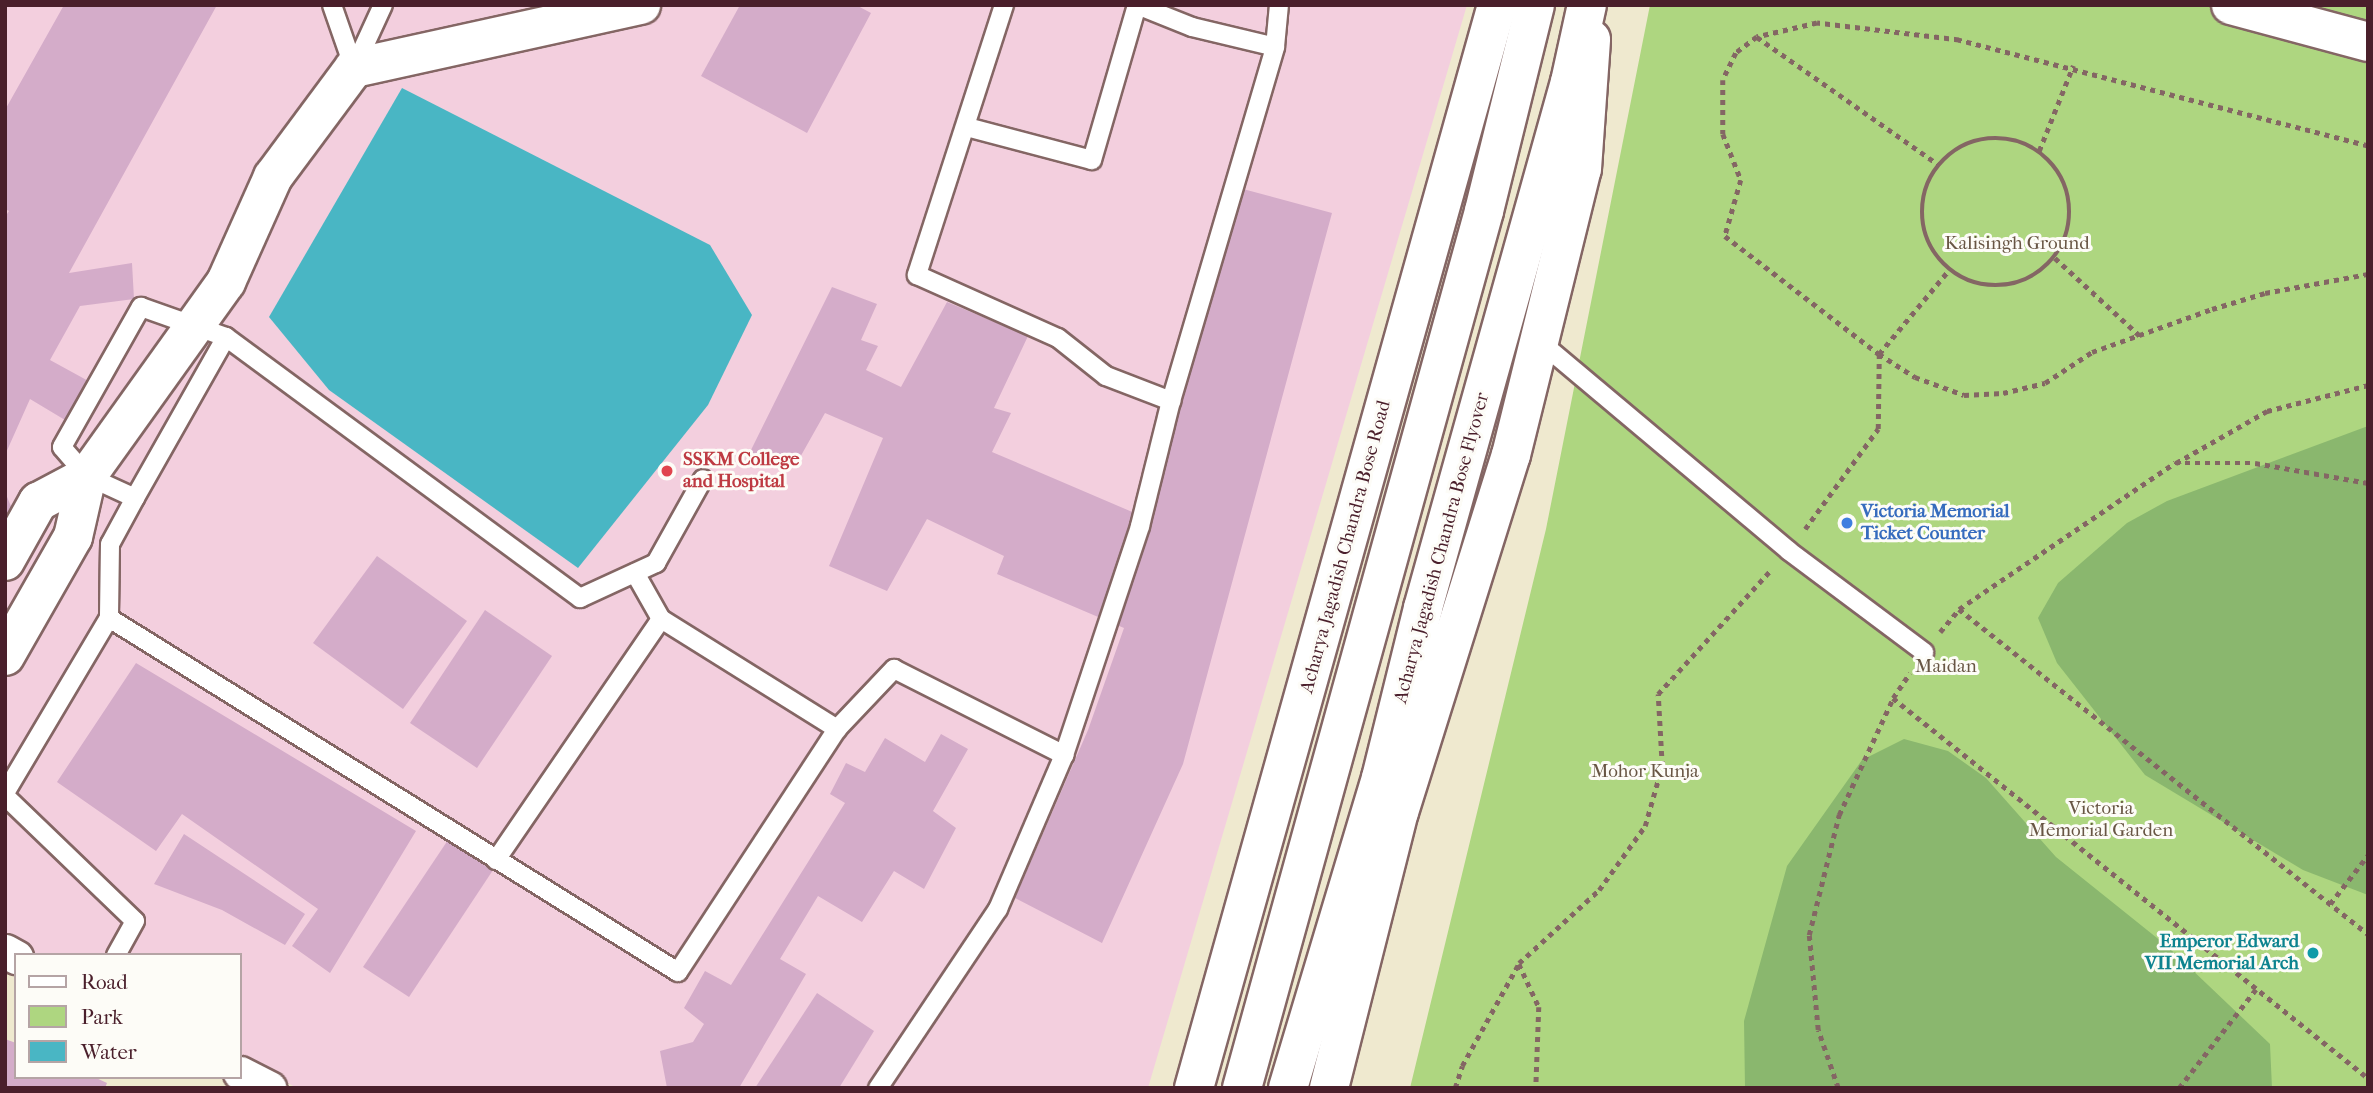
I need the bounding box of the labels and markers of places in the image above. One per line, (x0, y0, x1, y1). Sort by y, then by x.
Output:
place label: SSKM College and Hospital (683, 449, 799, 493)
marker: SSKM College and Hospital (657, 461, 677, 481)
place label: Victoria Memorial Ticket Counter (1861, 501, 2010, 545)
marker: Victoria Memorial Ticket Counter (1839, 515, 1855, 531)
place label: Emperor Edward VII Memorial Arch (2145, 931, 2299, 975)
marker: Emperor Edward VII Memorial Arch (2305, 945, 2321, 961)

